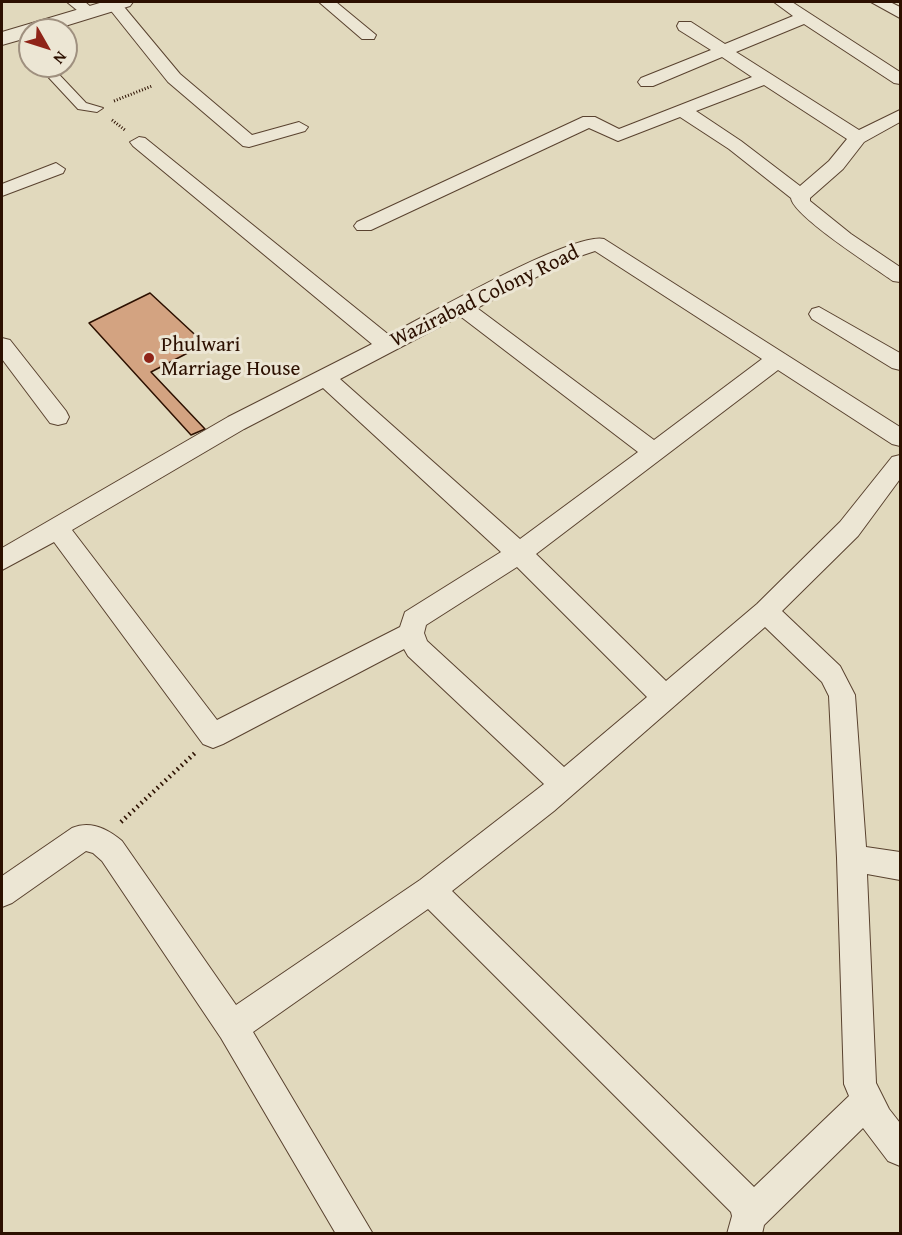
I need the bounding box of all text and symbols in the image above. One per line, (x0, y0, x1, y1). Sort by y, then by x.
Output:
north arrow (18, 18, 78, 78)
text: N (48, 46, 73, 70)
street label: Wazirabad Colony Road (387, 240, 583, 354)
place label: Phulwari Marriage House (161, 333, 300, 383)
marker: Phulwari Marriage House (142, 351, 156, 365)

